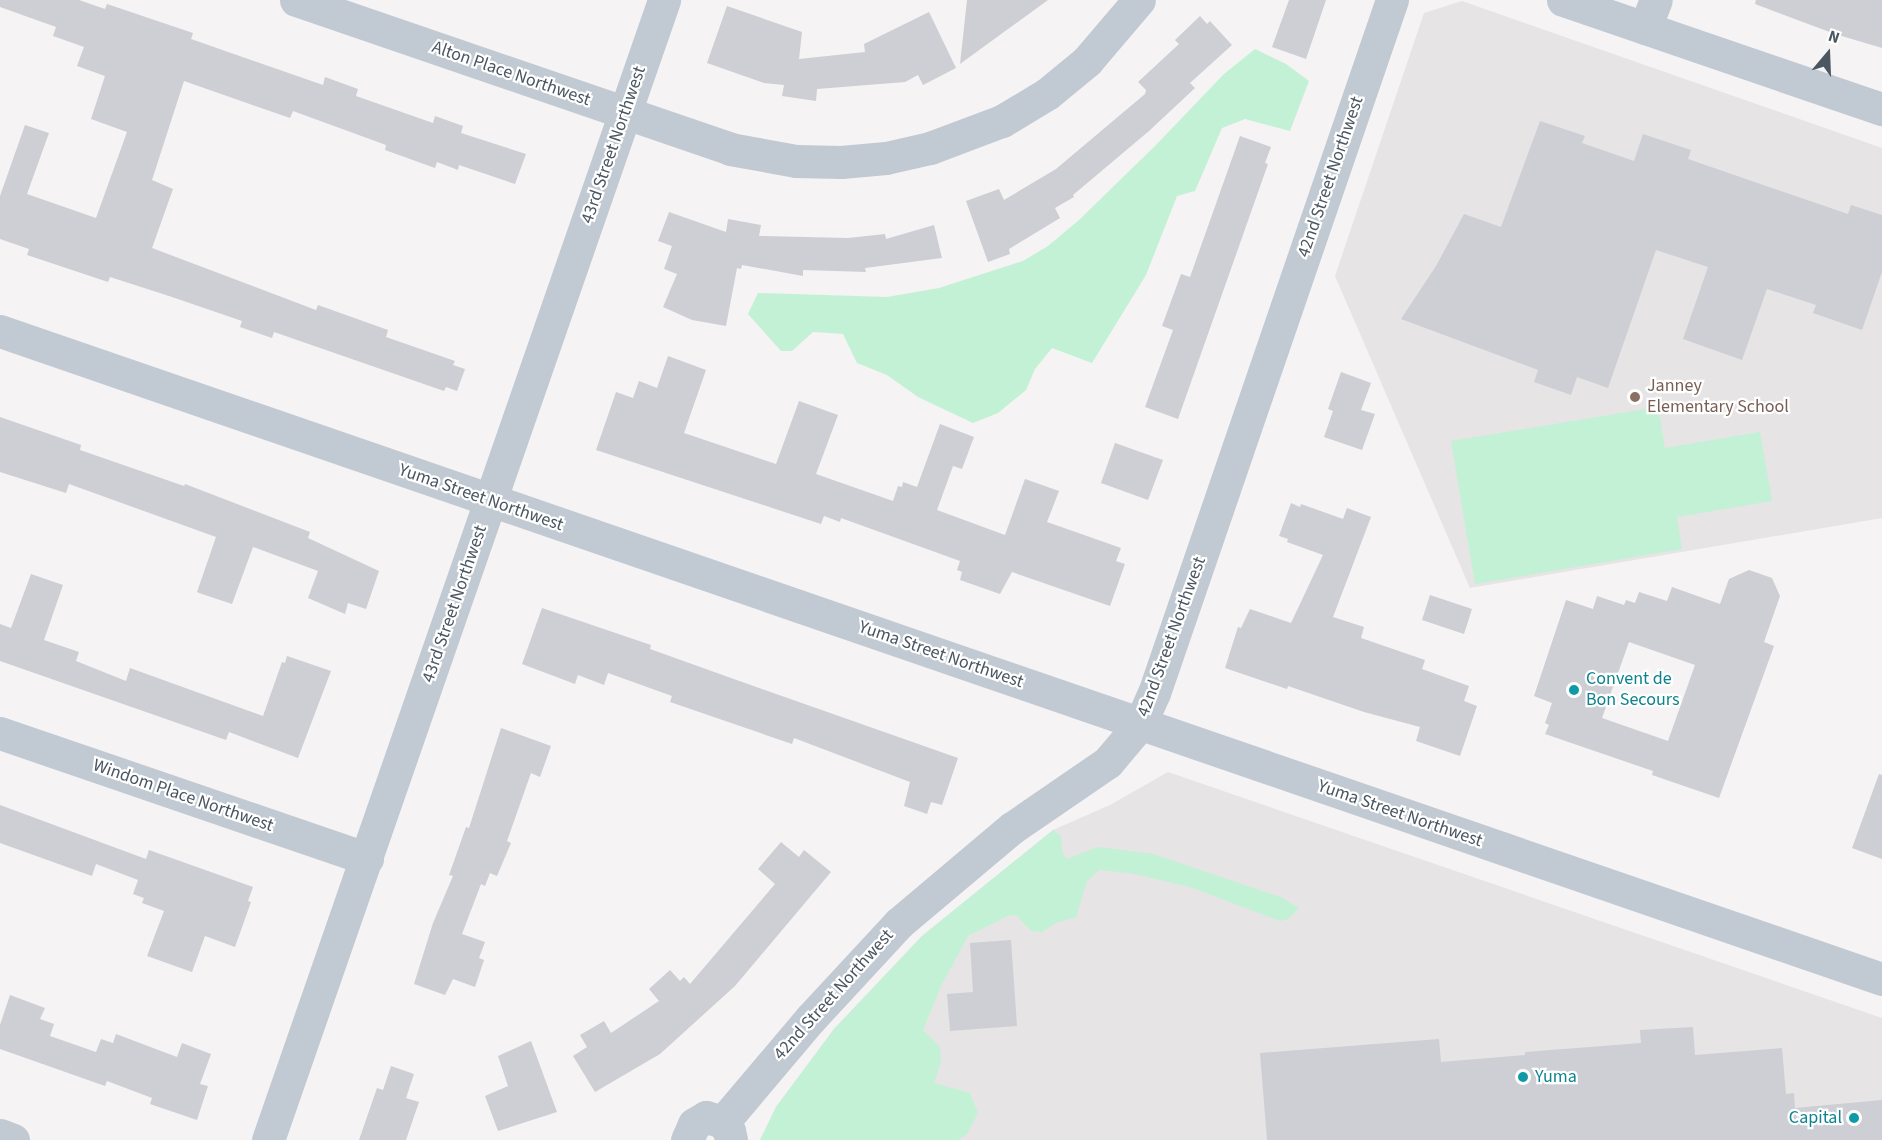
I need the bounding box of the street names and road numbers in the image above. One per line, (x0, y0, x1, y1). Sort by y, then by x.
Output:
street label: Alton Place Northwest (429, 37, 593, 111)
street label: 43rd Street Northwest (577, 64, 651, 226)
street label: 42nd Street Northwest (1293, 94, 1369, 260)
street label: Yuma Street Northwest (396, 460, 566, 536)
street label: 43rd Street Northwest (418, 523, 492, 685)
street label: 42nd Street Northwest (1133, 554, 1211, 720)
street label: Yuma Street Northwest (856, 617, 1026, 693)
street label: Windom Place Northwest (90, 755, 276, 837)
street label: Yuma Street Northwest (1315, 776, 1485, 852)
street label: 42nd Street Northwest (770, 925, 898, 1065)

